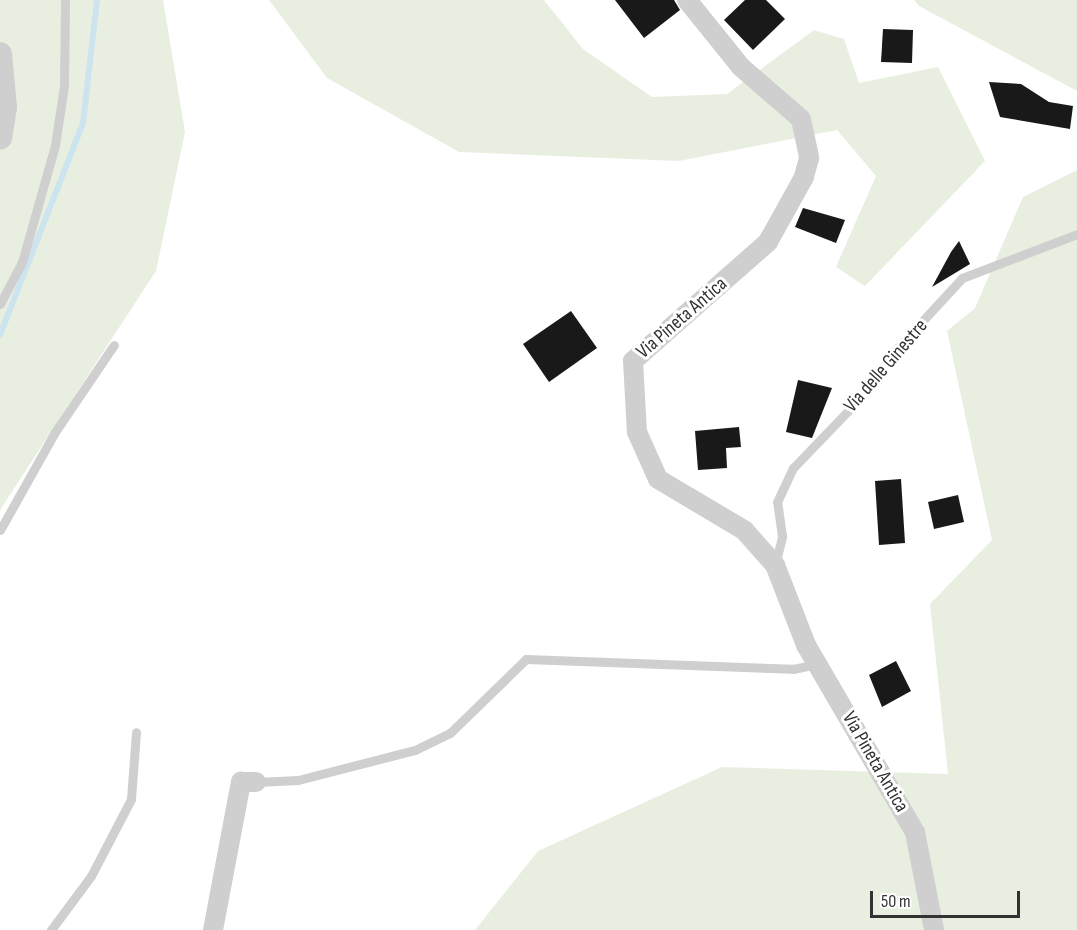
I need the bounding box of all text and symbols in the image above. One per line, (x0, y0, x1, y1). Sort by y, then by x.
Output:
street label: Via Pineta Antica (632, 272, 732, 364)
street label: Via delle Ginestre (839, 314, 933, 418)
street label: Via Pineta Antica (837, 707, 913, 817)
scale bar (873, 879, 1023, 917)
text: 50 m (881, 891, 911, 912)

